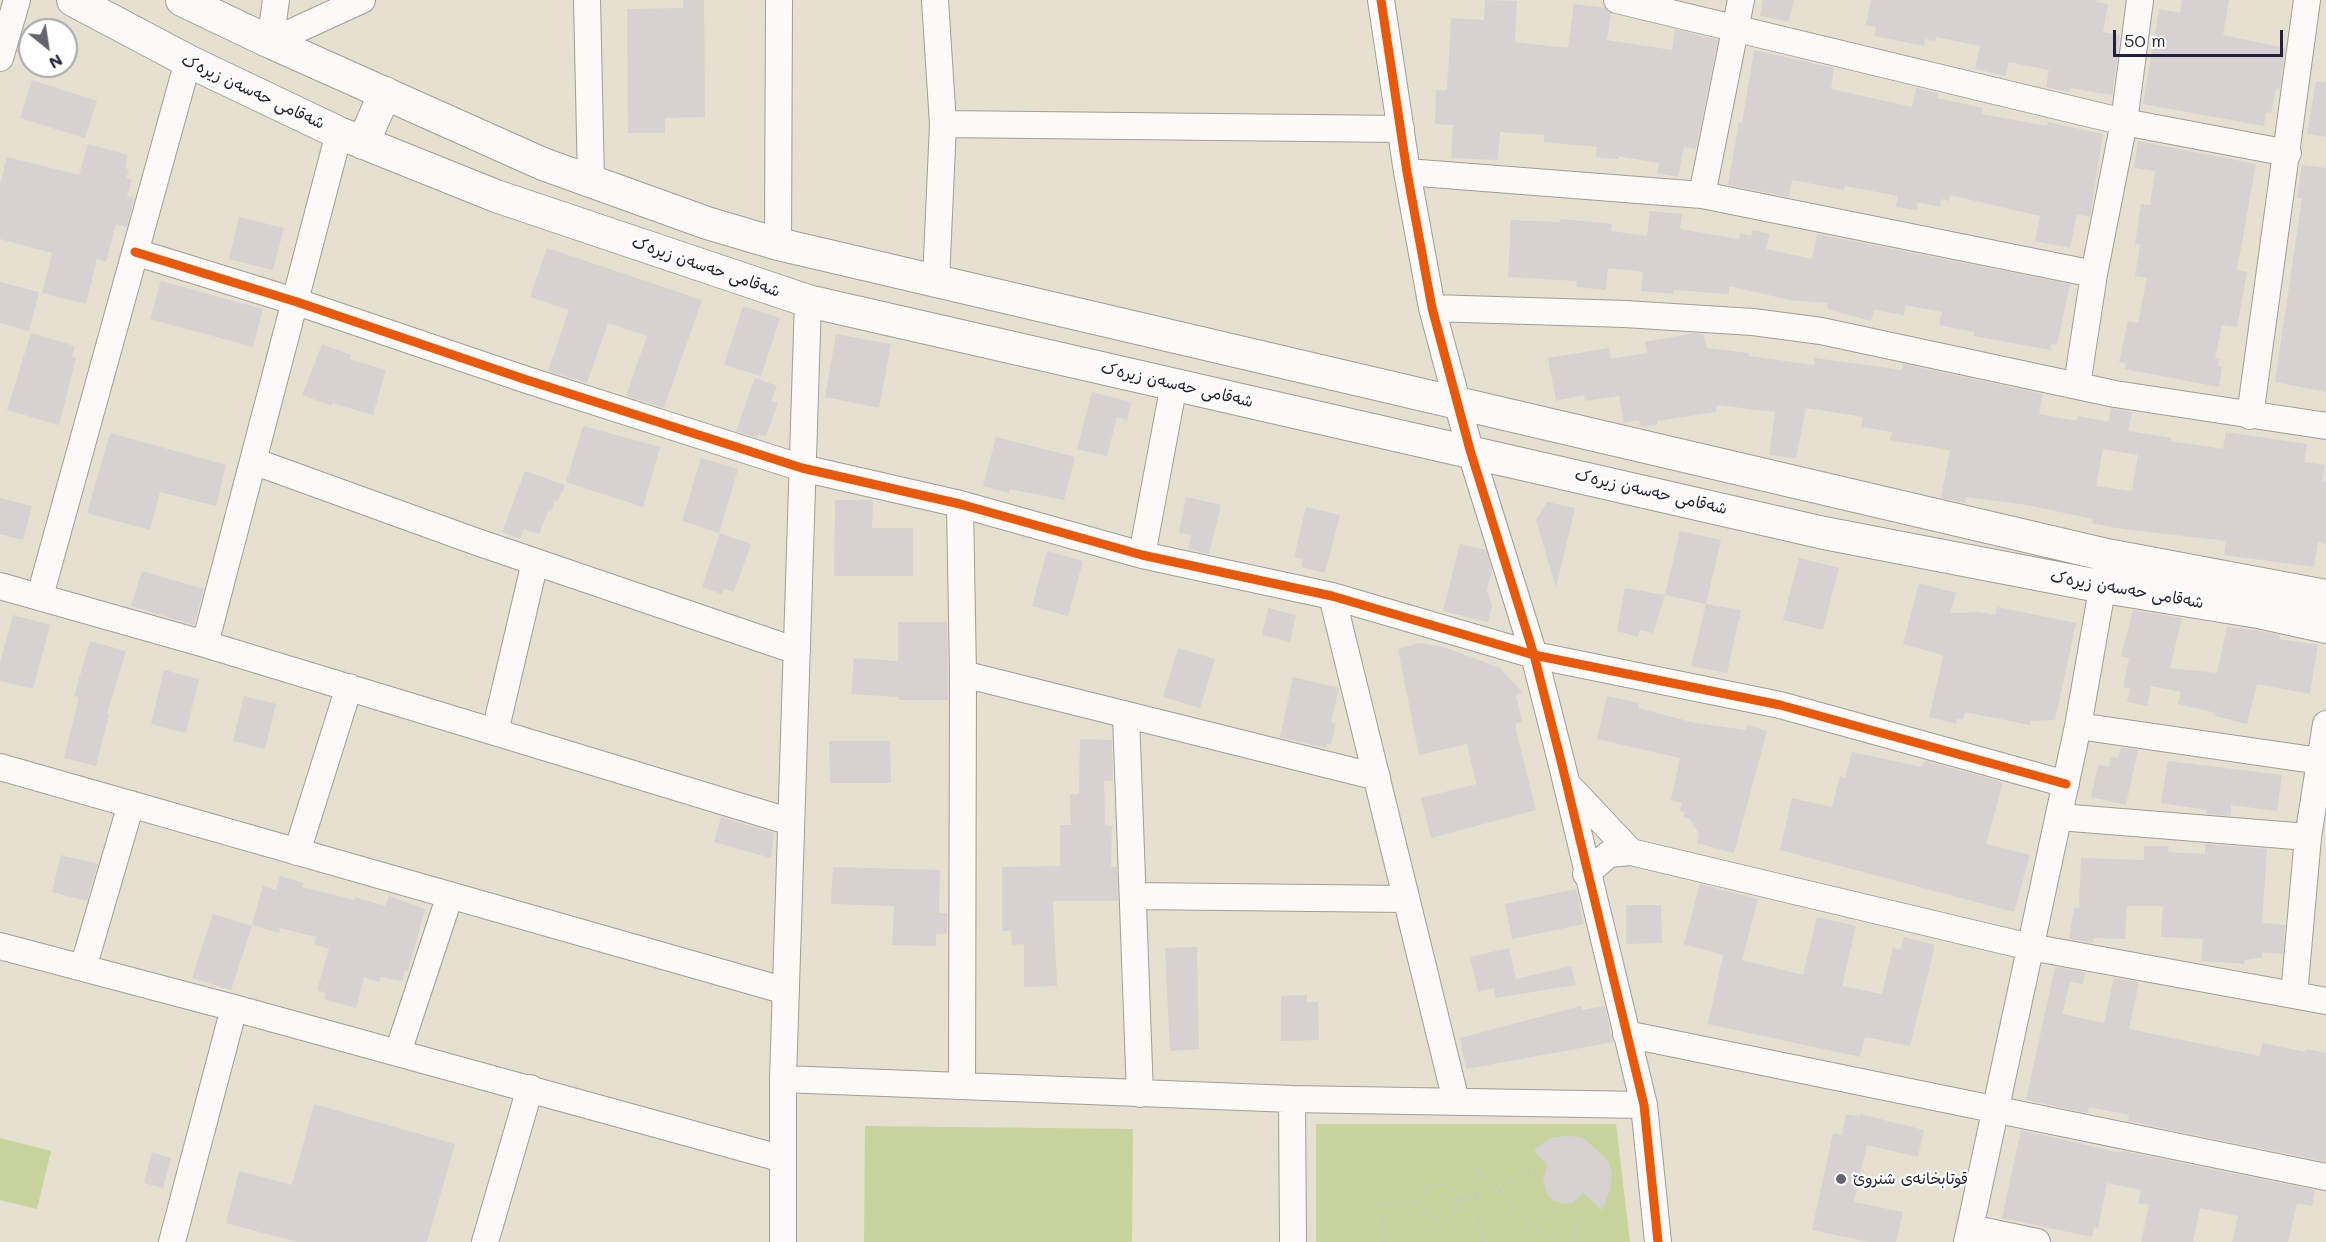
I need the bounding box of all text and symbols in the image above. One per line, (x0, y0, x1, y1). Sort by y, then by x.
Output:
north arrow (18, 18, 78, 78)
scale bar (2116, 18, 2286, 56)
text: 50 m (2124, 28, 2166, 52)
text: N (46, 50, 67, 74)
street label: شەقامی حەسەن زیرەک (178, 50, 328, 134)
street label: شەقامی حەسەن زیرەک (629, 233, 783, 301)
street label: شەقامی حەسەن زیرەک (1099, 358, 1255, 412)
street label: شەقامی حەسەن زیرەک (1573, 465, 1729, 519)
street label: شەقامی حەسەن زیرەک (2049, 567, 2205, 613)
place label: قوتابخانەی شنروێ (1853, 1169, 1968, 1189)
marker: قوتابخانەی شنروێ (1834, 1172, 1848, 1186)

